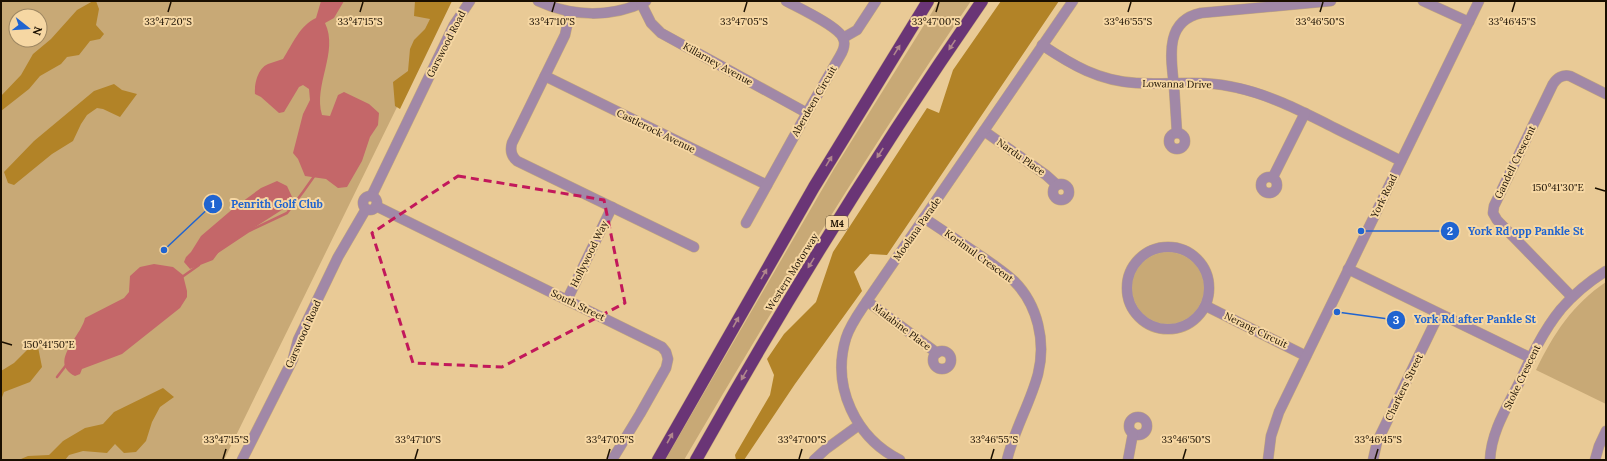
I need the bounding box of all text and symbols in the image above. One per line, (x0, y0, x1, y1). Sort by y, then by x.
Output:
north arrow (8, 8, 48, 48)
street label: Garswood Road (424, 8, 468, 80)
text: 33°47'20"S (144, 15, 192, 28)
text: 33°47'15"S (337, 15, 383, 28)
text: 33°47'10"S (529, 15, 575, 28)
text: 33°47'05"S (720, 15, 768, 28)
text: 33°47'00"S (912, 15, 961, 28)
text: 33°46'55"S (1104, 15, 1152, 28)
text: 33°46'50"S (1296, 15, 1345, 28)
text: 33°46'45"S (1488, 15, 1536, 28)
text: N (29, 25, 46, 38)
street label: Killarney Avenue (681, 39, 756, 89)
one-way arrow (948, 39, 956, 50)
one-way arrow (893, 45, 901, 55)
street label: Aberdeen Circuit (788, 63, 840, 140)
street label: Lowanna Drive (1142, 77, 1212, 91)
street label: Castlerock Avenue (614, 106, 698, 156)
street label: Gandell Crescent (1492, 123, 1538, 201)
street label: Nardu Place (994, 136, 1048, 179)
one-way arrow (876, 148, 884, 158)
one-way arrow (826, 155, 833, 167)
street label: York Road (1367, 172, 1400, 221)
text: 150°41'30"E (1532, 181, 1584, 194)
callout: Penrith Golf Club (203, 193, 330, 216)
street label: Moolana Parade (890, 194, 944, 263)
text: 1 (211, 196, 216, 211)
text: Penrith Golf Club (231, 197, 323, 211)
road number: M4 (826, 216, 848, 230)
street label: Hollywood Way (567, 218, 611, 289)
callout: York Rd opp Pankle St (1440, 220, 1592, 243)
text: 2 (1447, 223, 1453, 238)
text: York Rd opp Pankle St (1468, 224, 1584, 238)
street label: Korimul Crescent (942, 227, 1016, 285)
street label: Western Motorway (763, 230, 822, 313)
one-way arrow (807, 258, 815, 269)
one-way arrow (761, 268, 768, 280)
street label: South Street (549, 286, 607, 324)
street label: Garswood Road (282, 298, 324, 370)
street label: Malabine Place (870, 301, 934, 353)
callout: York Rd after Pankle St (1386, 308, 1544, 331)
street label: Nerang Circuit (1222, 309, 1290, 351)
text: 3 (1393, 312, 1400, 327)
text: York Rd after Pankle St (1414, 312, 1536, 326)
one-way arrow (733, 316, 740, 328)
text: 150°41'50"E (23, 338, 75, 351)
street label: Stoke Crescent (1501, 342, 1543, 412)
street label: Charkers Street (1382, 351, 1426, 423)
one-way arrow (741, 369, 748, 381)
text: 33°47'15"S (203, 433, 249, 446)
text: 33°47'10"S (395, 433, 441, 446)
text: 33°47'05"S (586, 433, 634, 446)
one-way arrow (667, 433, 674, 444)
text: 33°47'00"S (778, 433, 827, 446)
text: 33°46'55"S (970, 433, 1018, 446)
text: 33°46'50"S (1162, 433, 1211, 446)
text: 33°46'45"S (1354, 433, 1402, 446)

